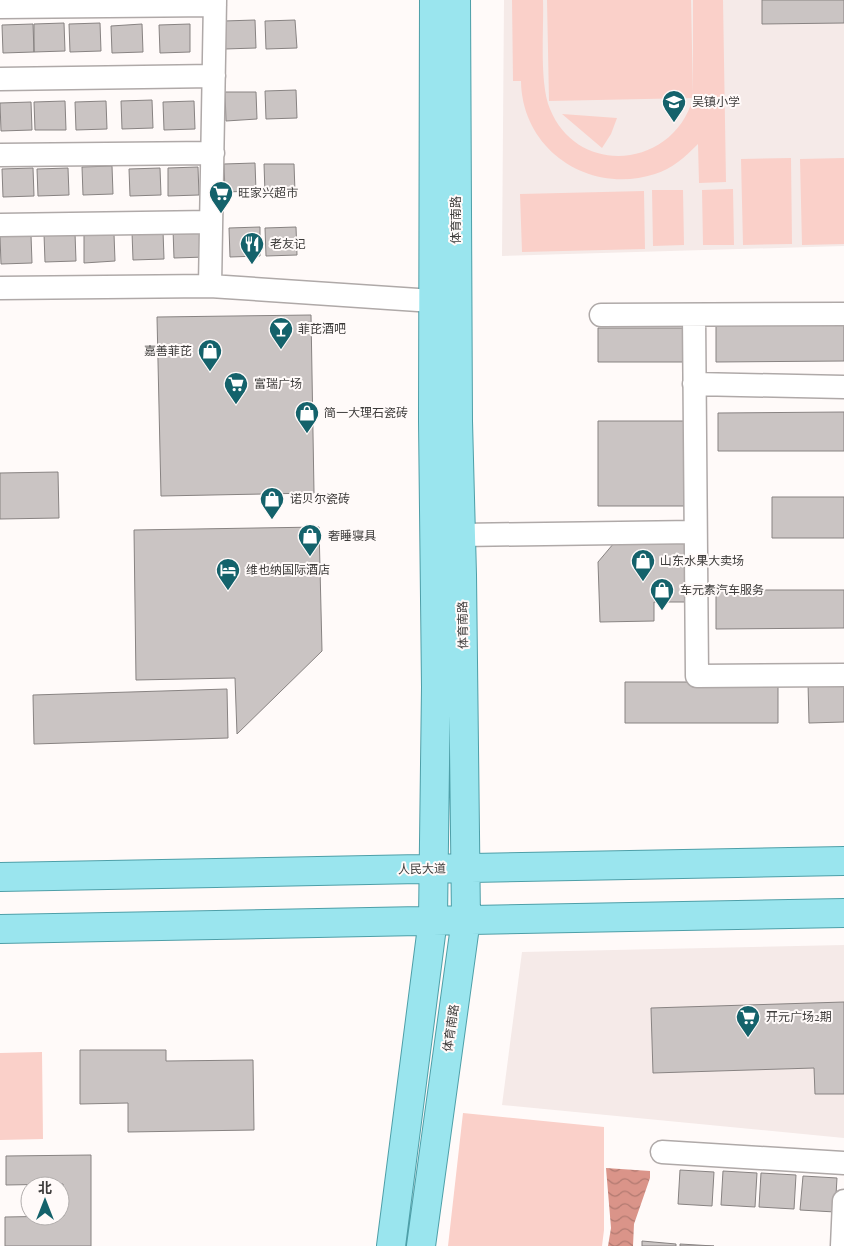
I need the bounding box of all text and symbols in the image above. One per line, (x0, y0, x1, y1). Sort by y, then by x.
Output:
school or university icon: 吴镇小学 (661, 89, 687, 123)
place label: 吴镇小学 (692, 93, 740, 109)
supermarket icon: 旺家兴超市 (208, 180, 234, 214)
place label: 旺家兴超市 (238, 184, 298, 200)
street label: 体育南路 (447, 196, 463, 244)
restaurant icon: 老友记 (239, 231, 265, 265)
place label: 老友记 (270, 235, 306, 251)
bar icon: 菲芘酒吧 (268, 316, 294, 350)
place label: 菲芘酒吧 (298, 320, 346, 336)
shop icon: 嘉善菲芘 (197, 338, 223, 372)
place label: 嘉善菲芘 (144, 342, 192, 358)
supermarket icon: 富瑞广场 (223, 371, 249, 405)
place label: 富瑞广场 (254, 375, 302, 391)
shop icon: 简一大理石瓷砖 (294, 400, 320, 434)
place label: 简一大理石瓷砖 (324, 404, 408, 420)
shop icon: 诺贝尔瓷砖 (259, 486, 285, 520)
place label: 诺贝尔瓷砖 (290, 490, 350, 506)
shop icon: 奢睡寝具 (297, 523, 323, 557)
place label: 奢睡寝具 (328, 527, 376, 543)
shop icon: 山东水果大卖场 (630, 548, 656, 582)
place label: 山东水果大卖场 (660, 552, 744, 568)
hotel icon: 维也纳国际酒店 (215, 557, 241, 591)
place label: 维也纳国际酒店 (246, 561, 330, 577)
shop icon: 车元素汽车服务 (649, 577, 675, 611)
place label: 车元素汽车服务 (680, 581, 764, 597)
street label: 体育南路 (454, 601, 470, 649)
street label: 人民大道 (398, 860, 446, 876)
street label: 体育南路 (439, 1003, 461, 1053)
supermarket icon: 开元广场2期 (735, 1004, 761, 1038)
place label: 开元广场2期 (766, 1008, 832, 1024)
north arrow (20, 1176, 70, 1226)
text: 北 (38, 1178, 52, 1197)

